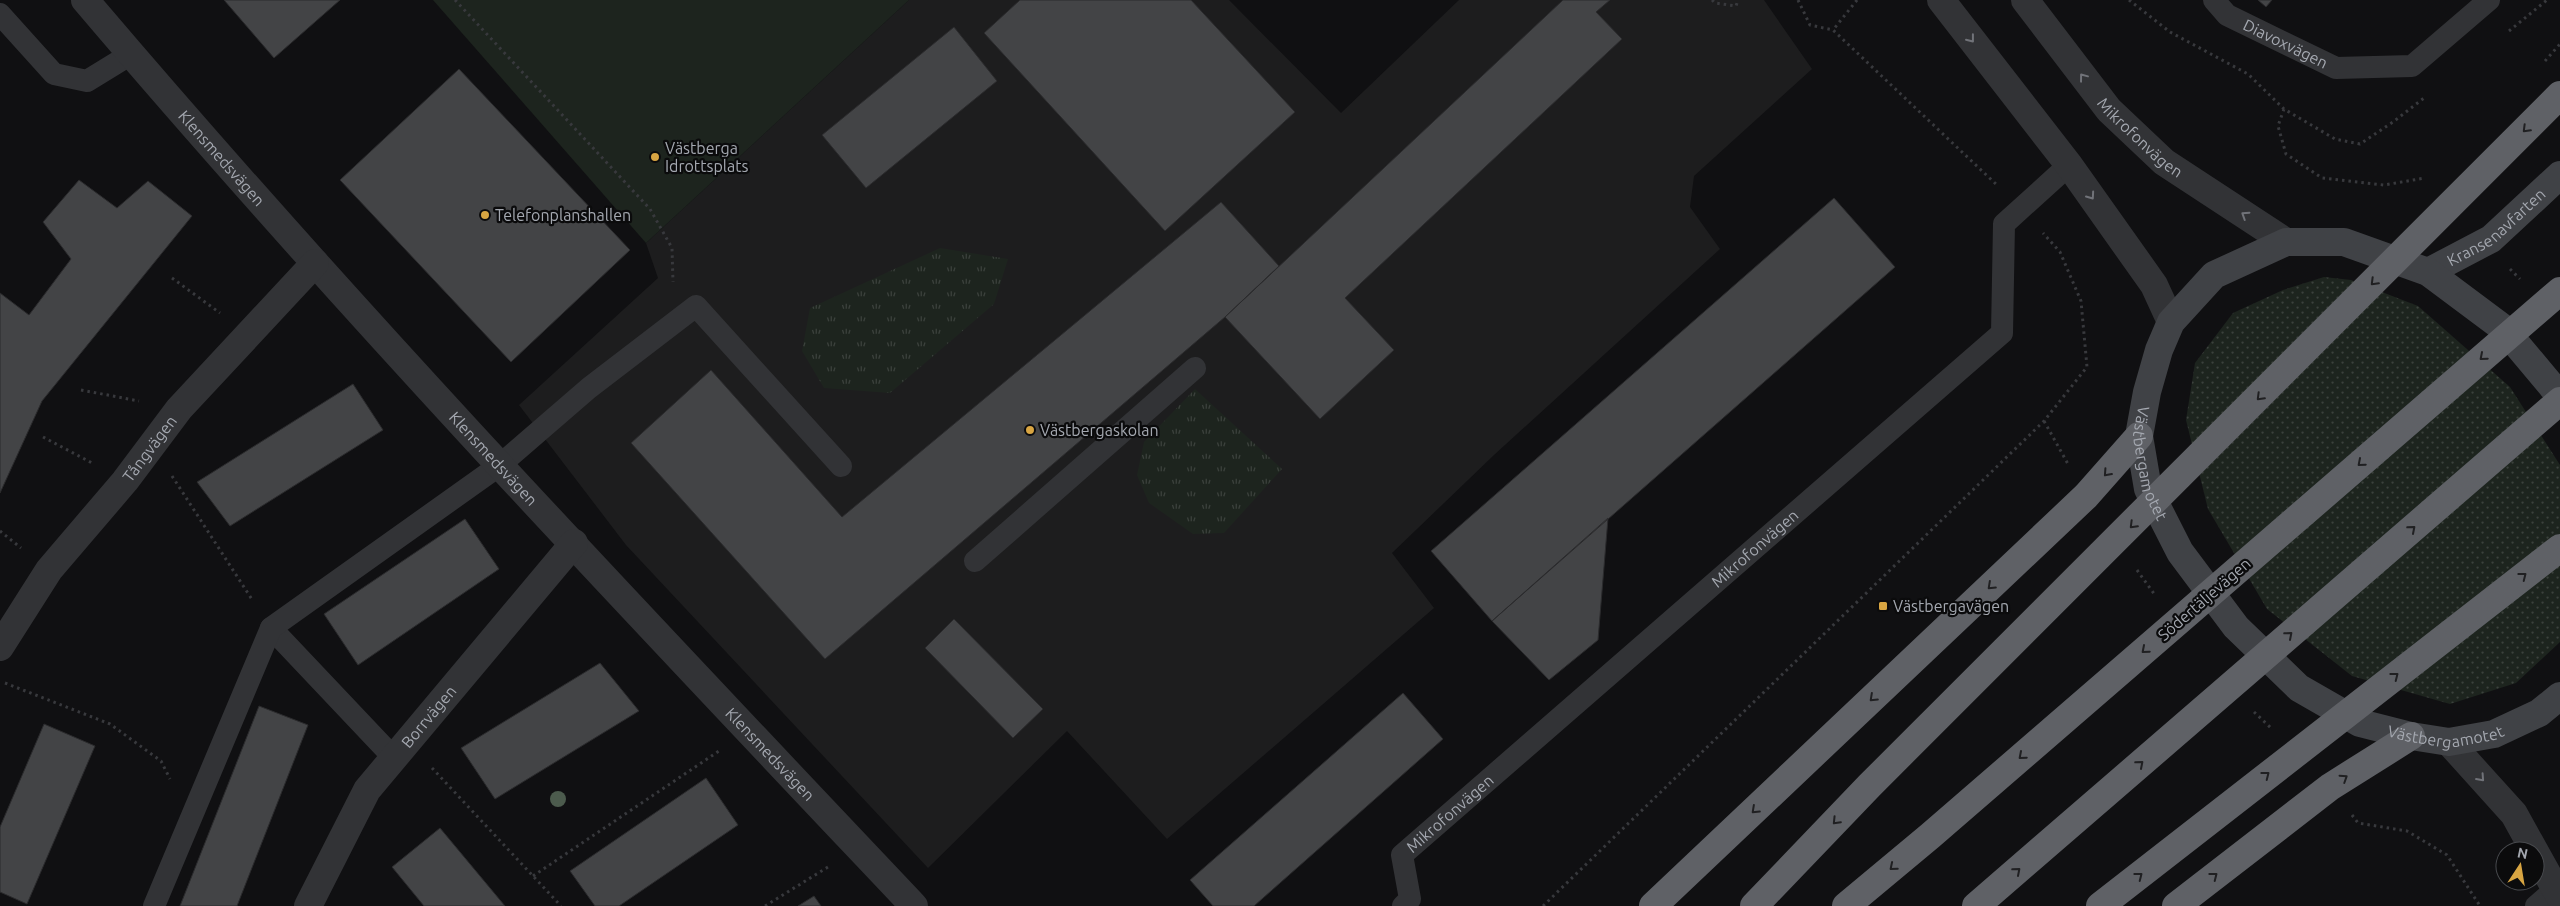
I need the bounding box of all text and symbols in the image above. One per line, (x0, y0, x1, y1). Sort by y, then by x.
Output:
street label: Diavoxvägen (2240, 15, 2331, 72)
one-way arrow (1965, 33, 1974, 42)
one-way arrow (2081, 74, 2089, 83)
street label: Mikrofonvägen (2094, 94, 2186, 181)
street label: Klensmedsvägen (175, 107, 269, 209)
one-way arrow (2522, 124, 2531, 133)
place label: Västberga Idrottsplats (665, 139, 748, 175)
marker: Västberga Idrottsplats (649, 151, 661, 163)
street label: Kransenavfarten (2444, 185, 2549, 269)
one-way arrow (2085, 190, 2094, 200)
place label: Telefonplanshallen (495, 206, 631, 224)
marker: Telefonplanshallen (479, 209, 491, 221)
one-way arrow (2242, 212, 2251, 221)
one-way arrow (2371, 276, 2380, 285)
one-way arrow (2480, 351, 2489, 360)
one-way arrow (2256, 391, 2265, 400)
street label: Västbergamotet (2130, 405, 2172, 524)
street label: Klensmedsvägen (446, 408, 541, 509)
street label: Tångvägen (119, 412, 180, 485)
place label: Västbergaskolan (1040, 421, 1159, 439)
marker: Västbergaskolan (1024, 424, 1036, 436)
one-way arrow (2357, 458, 2366, 467)
one-way arrow (2104, 467, 2113, 476)
street label: Mikrofonvägen (1708, 506, 1802, 591)
one-way arrow (2130, 519, 2139, 528)
one-way arrow (2406, 526, 2415, 535)
street label: Södertäljevägen (2154, 554, 2254, 644)
one-way arrow (2518, 573, 2527, 582)
one-way arrow (1987, 580, 1996, 589)
place label: Västbergavägen (1893, 597, 2009, 615)
marker: Västbergavägen (1877, 600, 1889, 612)
one-way arrow (2283, 632, 2292, 641)
one-way arrow (2142, 644, 2151, 653)
one-way arrow (2389, 673, 2398, 681)
street label: Borrvägen (398, 682, 460, 751)
one-way arrow (1869, 692, 1878, 701)
street label: Klensmedsvägen (722, 704, 818, 804)
street label: Västbergamotet (2386, 721, 2507, 751)
one-way arrow (2019, 751, 2028, 760)
one-way arrow (2134, 761, 2143, 770)
street label: Mikrofonvägen (1403, 771, 1497, 856)
one-way arrow (2261, 772, 2270, 781)
one-way arrow (2476, 772, 2485, 781)
one-way arrow (2338, 775, 2347, 784)
one-way arrow (1751, 804, 1760, 813)
one-way arrow (1833, 815, 1842, 824)
north arrow (2495, 841, 2545, 891)
text: N (2516, 844, 2529, 862)
one-way arrow (1890, 862, 1899, 870)
one-way arrow (2011, 868, 2020, 877)
one-way arrow (2133, 873, 2142, 881)
one-way arrow (2208, 874, 2217, 882)

